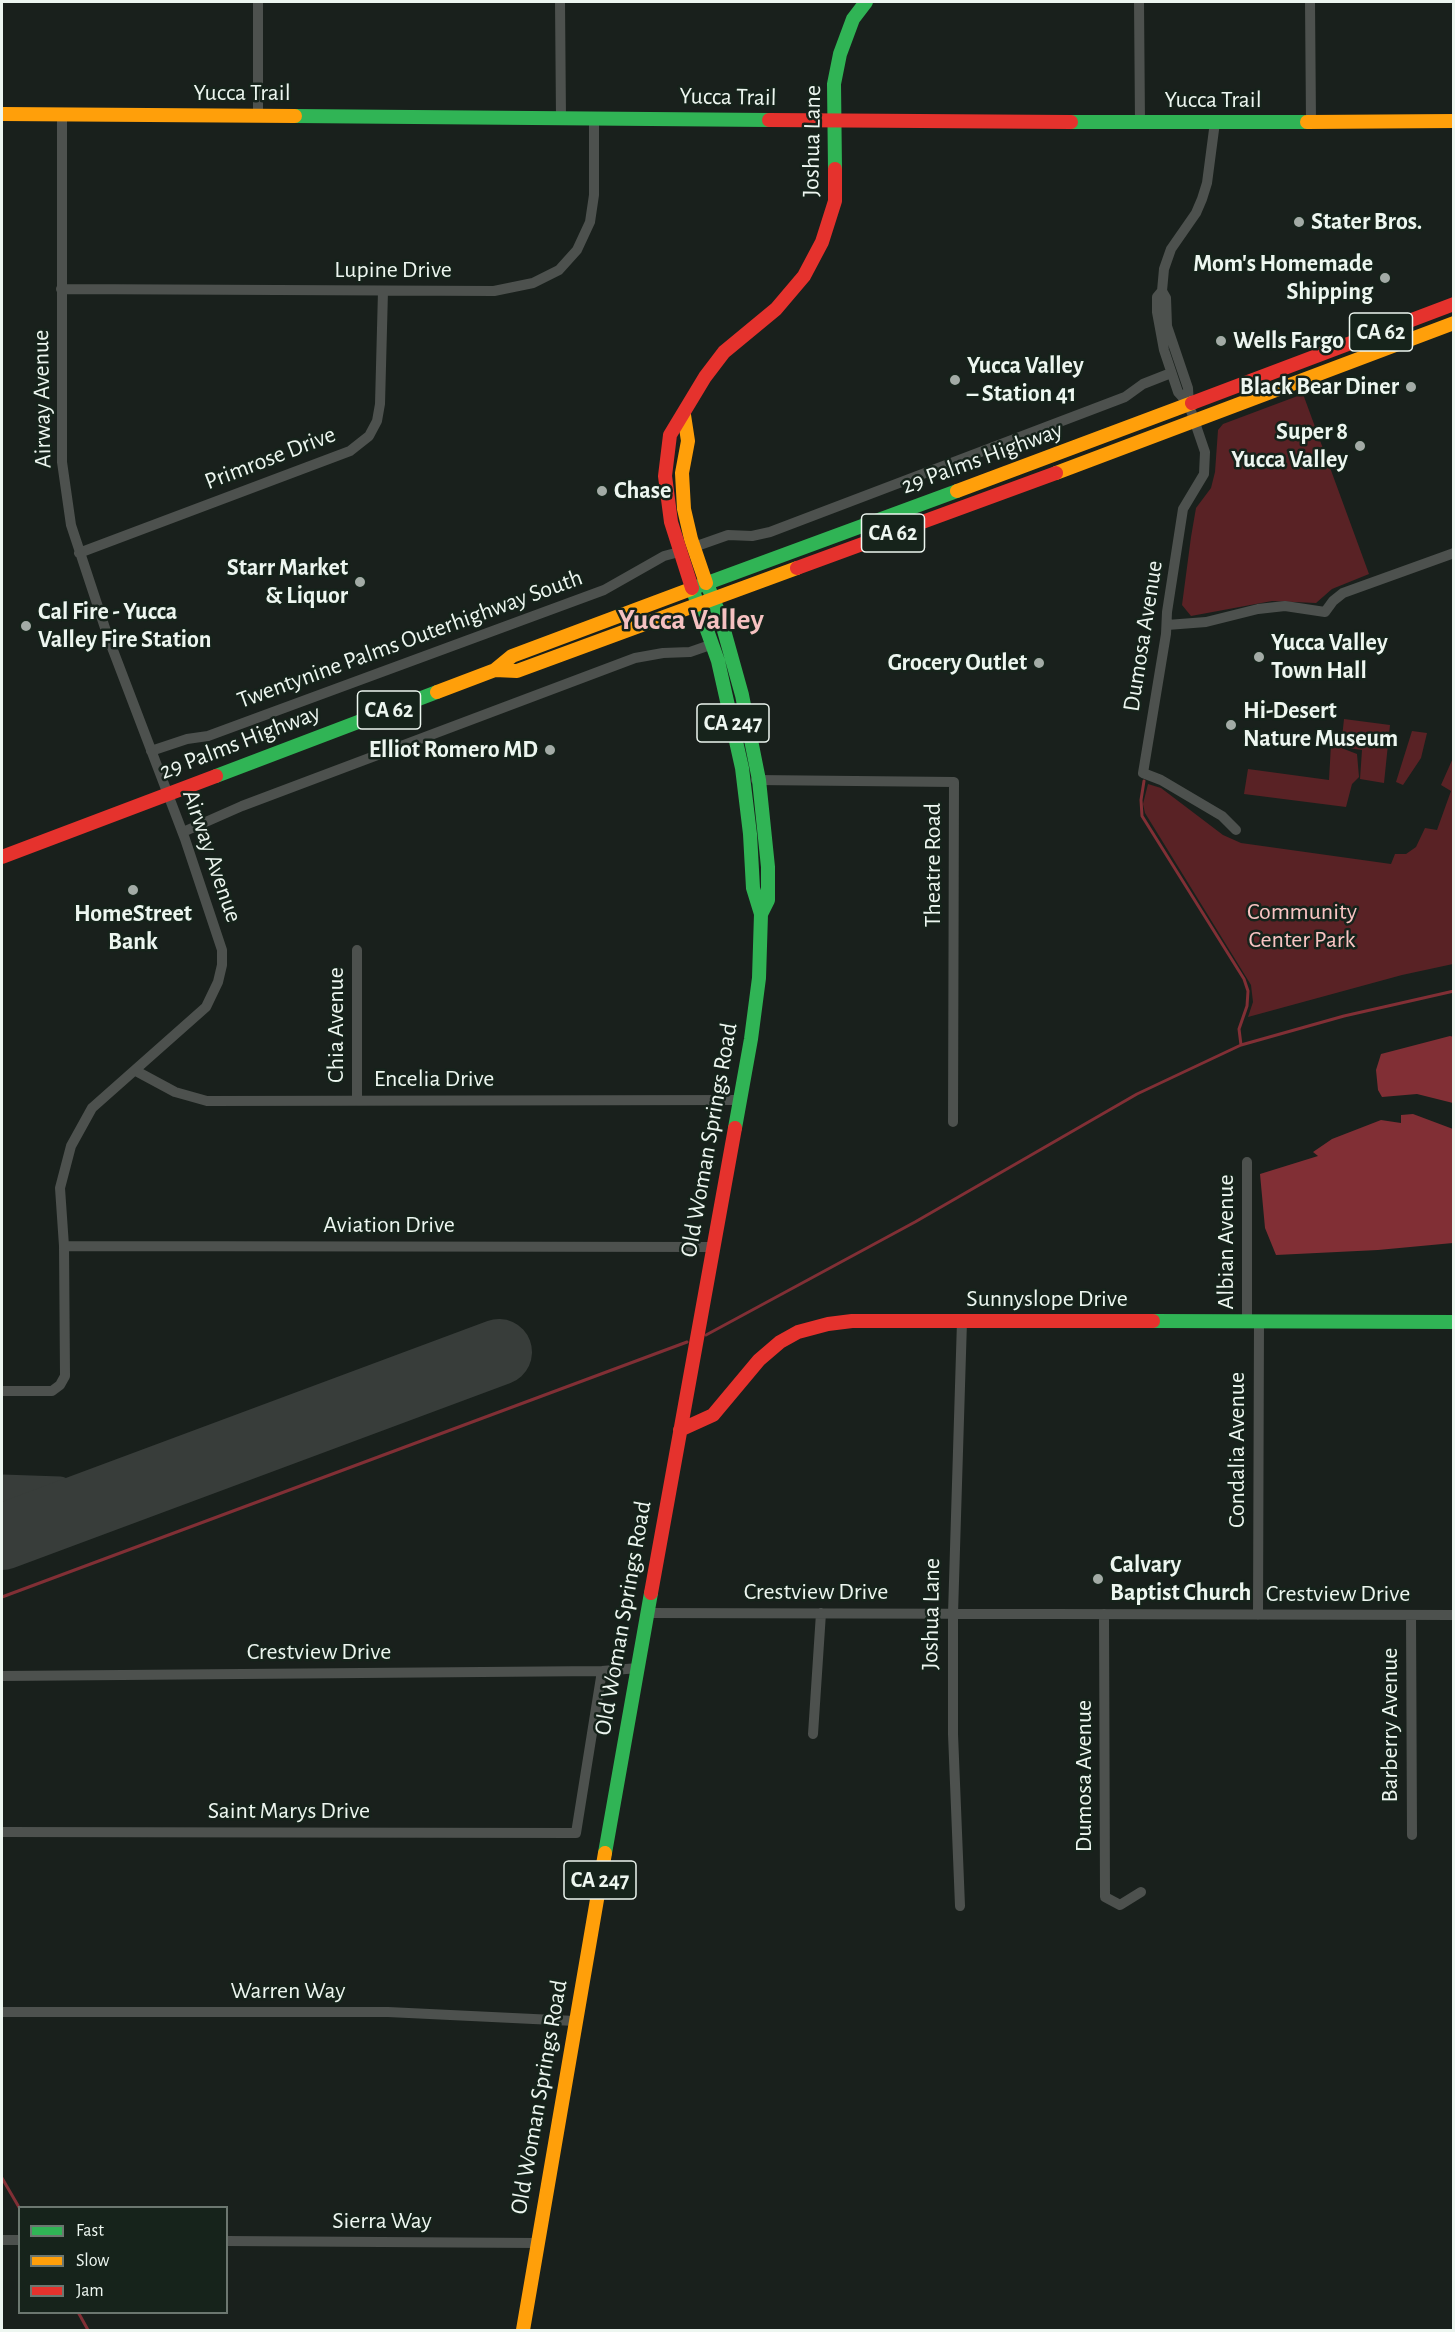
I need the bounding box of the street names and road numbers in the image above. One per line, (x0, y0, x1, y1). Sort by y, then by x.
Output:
street label: Yucca Trail (193, 79, 291, 107)
street label: Yucca Trail (679, 82, 777, 112)
street label: Joshua Lane (797, 85, 827, 197)
street label: Yucca Trail (1164, 86, 1262, 114)
street label: Lupine Drive (334, 256, 452, 284)
road number: CA 62 (1350, 313, 1412, 351)
street label: Airway Avenue (26, 330, 58, 468)
street label: 29 Palms Highway (897, 415, 1067, 501)
street label: Primrose Drive (200, 420, 340, 496)
road number: CA 62 (862, 514, 924, 552)
street label: Dumosa Avenue (1117, 558, 1169, 714)
street label: Twentynine Palms Outerhighway South (233, 563, 587, 715)
road number: CA 62 (358, 691, 420, 729)
street label: 29 Palms Highway (156, 698, 324, 786)
road number: CA 247 (697, 704, 769, 742)
street label: Airway Avenue (176, 786, 248, 926)
street label: Theatre Road (919, 803, 947, 927)
street label: Chia Avenue (322, 967, 350, 1083)
street label: Old Woman Springs Road (674, 1021, 744, 1259)
street label: Encelia Drive (374, 1065, 494, 1093)
street label: Albian Avenue (1212, 1174, 1240, 1310)
street label: Aviation Drive (323, 1211, 455, 1239)
street label: Sunnyslope Drive (966, 1285, 1128, 1313)
street label: Condalia Avenue (1223, 1372, 1251, 1528)
street label: Old Woman Springs Road (588, 1499, 658, 1737)
street label: Joshua Lane (916, 1558, 946, 1670)
street label: Crestview Drive (744, 1578, 888, 1606)
street label: Crestview Drive (1266, 1580, 1410, 1608)
street label: Crestview Drive (247, 1638, 391, 1666)
street label: Barberry Avenue (1376, 1648, 1404, 1802)
street label: Dumosa Avenue (1070, 1700, 1098, 1852)
street label: Saint Marys Drive (208, 1797, 370, 1825)
road number: CA 247 (564, 1861, 636, 1899)
street label: Warren Way (230, 1977, 346, 2005)
street label: Old Woman Springs Road (504, 1978, 574, 2216)
street label: Sierra Way (332, 2207, 432, 2235)

